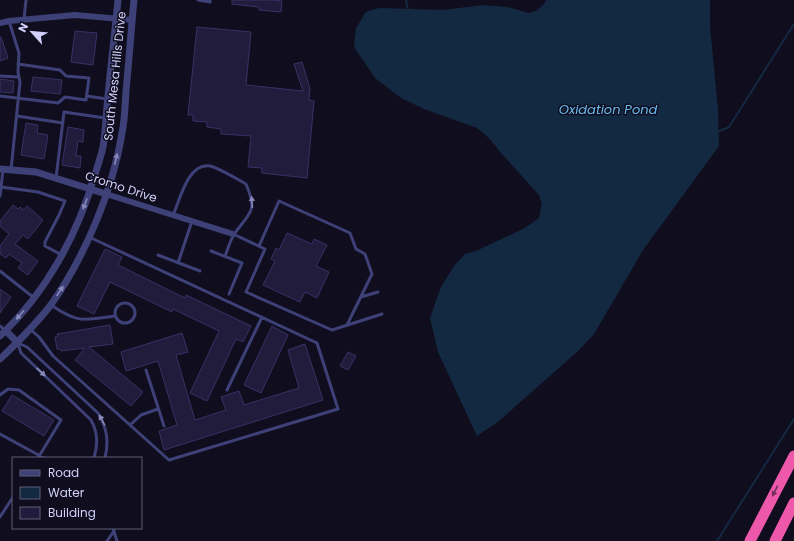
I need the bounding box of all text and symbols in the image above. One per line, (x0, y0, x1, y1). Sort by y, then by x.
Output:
street label: South Mesa Hills Drive (99, 11, 130, 141)
north arrow (12, 12, 52, 52)
text: N (14, 20, 32, 35)
water label: Oxidation Pond (559, 100, 658, 119)
one-way arrow (114, 153, 120, 165)
street label: Cromo Drive (83, 167, 159, 206)
one-way arrow (248, 196, 255, 208)
one-way arrow (82, 198, 88, 210)
one-way arrow (56, 285, 64, 296)
one-way arrow (15, 310, 24, 320)
one-way arrow (36, 367, 46, 377)
one-way arrow (99, 415, 105, 426)
legend (12, 457, 142, 529)
text: Road (48, 464, 79, 481)
text: Water (48, 484, 85, 501)
one-way arrow (772, 485, 779, 496)
text: Building (48, 504, 96, 521)

